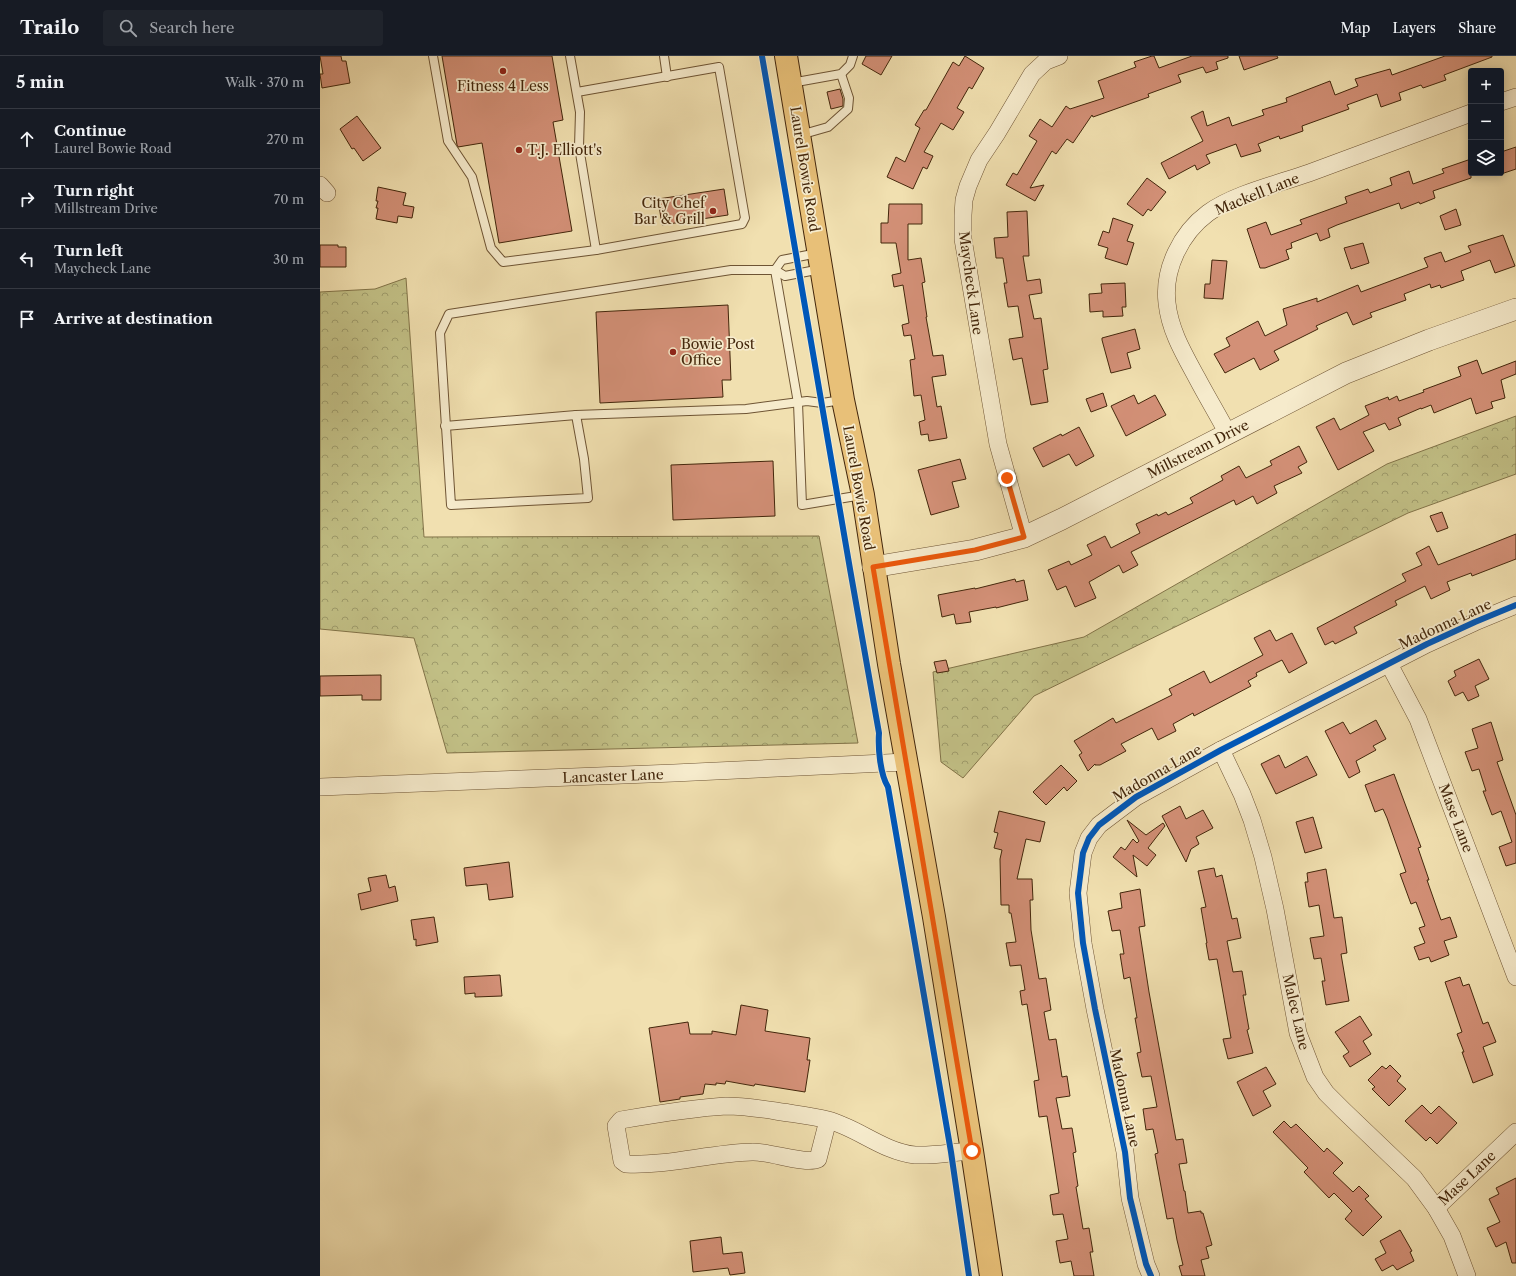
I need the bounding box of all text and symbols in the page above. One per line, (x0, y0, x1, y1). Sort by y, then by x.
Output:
search box (103, 10, 383, 46)
text: Trailo (20, 16, 79, 39)
icon: search (117, 17, 139, 39)
text: Search here (149, 18, 234, 37)
text: Map (1340, 19, 1370, 37)
text: Layers (1392, 19, 1436, 37)
text: Share (1458, 19, 1496, 37)
marker: Fitness 4 Less (498, 66, 508, 76)
map controls (1468, 68, 1504, 176)
button: + (1468, 68, 1504, 104)
text: 5 min (16, 72, 64, 92)
text: Walk · 370 m (225, 74, 304, 90)
place label: Fitness 4 Less (457, 77, 549, 95)
button: − (1468, 104, 1504, 140)
street label: Laurel Bowie Road (786, 105, 824, 233)
text: Continue (54, 121, 126, 140)
icon: ahead (16, 128, 38, 150)
text: 270 m (266, 131, 304, 147)
text: Laurel Bowie Road (54, 140, 172, 156)
button: layers (1468, 140, 1504, 176)
place label: T.J. Elliott's (527, 141, 602, 159)
marker: T.J. Elliott's (514, 145, 524, 155)
street label: Mackell Lane (1212, 169, 1302, 219)
text: Turn right (54, 181, 134, 200)
icon: right (16, 188, 38, 210)
text: 70 m (274, 191, 304, 207)
place label: City Chef Bar & Grill (634, 194, 707, 228)
text: Millstream Drive (54, 200, 158, 216)
marker: City Chef Bar & Grill (708, 206, 718, 216)
street label: Maycheck Lane (955, 230, 987, 336)
text: Turn left (54, 241, 123, 260)
icon: left (16, 248, 38, 270)
text: 30 m (273, 251, 304, 267)
text: Maycheck Lane (54, 260, 151, 276)
icon: arrive (16, 308, 38, 330)
text: Arrive at destination (54, 309, 213, 328)
place label: Bowie Post Office (681, 335, 755, 369)
marker: Bowie Post Office (668, 347, 678, 357)
street label: Millstream Drive (1144, 416, 1252, 482)
street label: Laurel Bowie Road (839, 424, 879, 552)
route end (998, 469, 1016, 487)
street label: Madonna Lane (1396, 595, 1494, 653)
street label: Madonna Lane (1109, 740, 1205, 806)
street label: Lancaster Lane (562, 765, 664, 787)
street label: Mase Lane (1435, 781, 1477, 855)
street label: Malec Lane (1278, 972, 1314, 1052)
street label: Madonna Lane (1106, 1047, 1144, 1149)
route start (963, 1142, 981, 1160)
street label: Mase Lane (1434, 1147, 1500, 1209)

